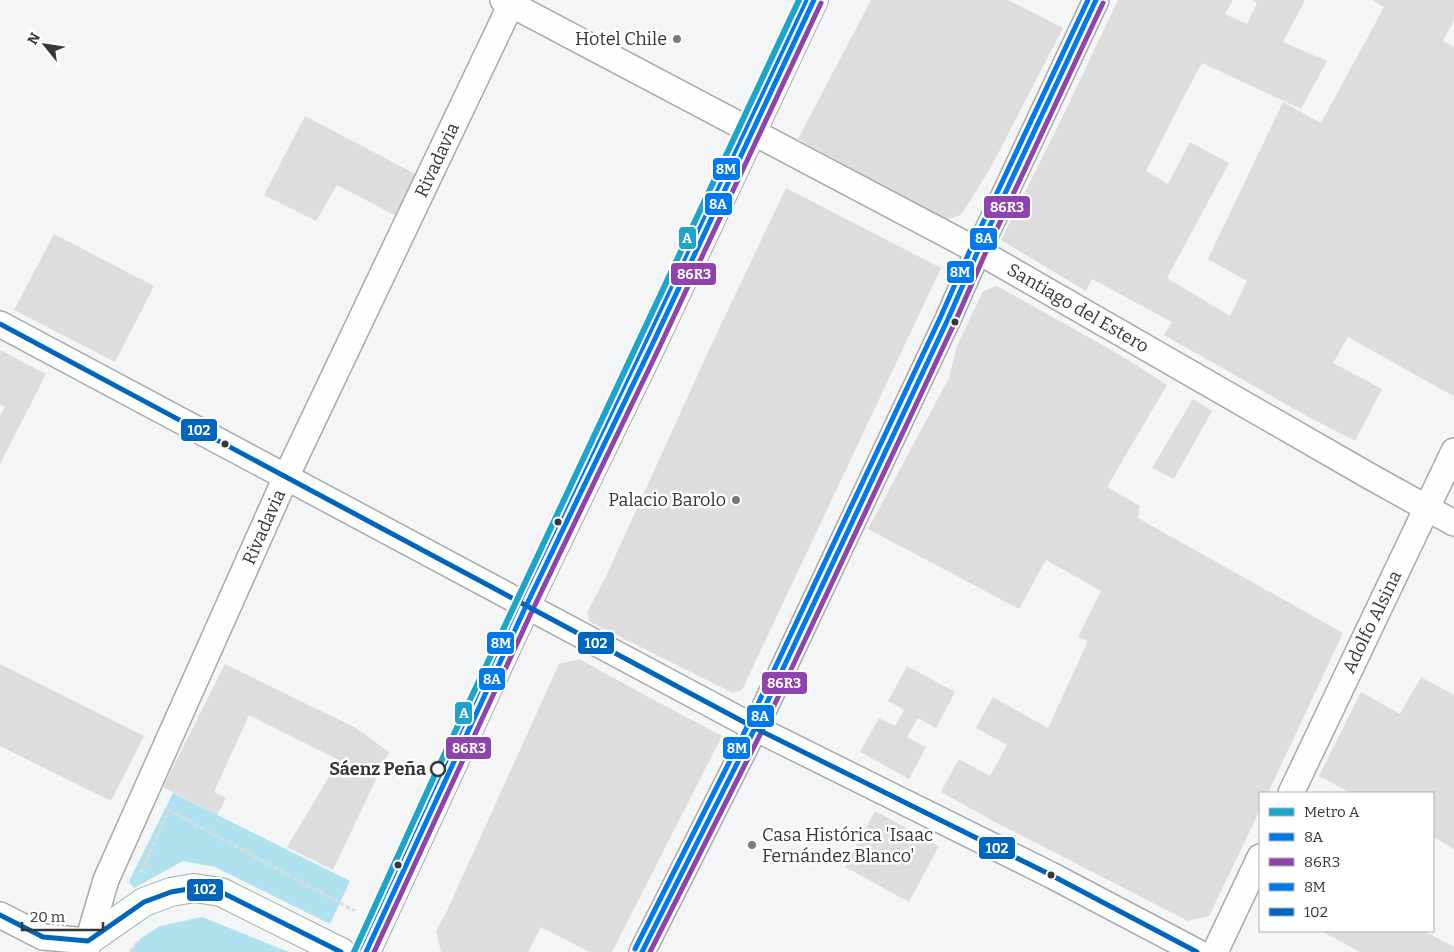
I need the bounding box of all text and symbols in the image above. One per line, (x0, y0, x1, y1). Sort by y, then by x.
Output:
north arrow (20, 20, 70, 70)
place label: Hotel Chile (575, 28, 667, 50)
text: N (24, 30, 44, 48)
marker: Hotel Chile (671, 33, 683, 45)
street label: Rivadavia (410, 119, 464, 201)
line badge: 8M (712, 157, 741, 181)
text: 8M (716, 161, 736, 178)
line badge: 8A (704, 192, 733, 216)
line badge: 86R3 (983, 195, 1031, 219)
text: 8A (709, 196, 727, 213)
text: 86R3 (990, 199, 1024, 216)
line badge: A (678, 226, 697, 250)
line badge: 8A (969, 227, 998, 251)
text: A (682, 230, 692, 247)
text: 8A (975, 230, 993, 247)
street label: Santiago del Estero (1003, 259, 1153, 357)
line badge: 8M (946, 260, 975, 284)
line badge: 86R3 (670, 262, 717, 286)
text: 8M (950, 264, 970, 281)
text: 86R3 (677, 266, 711, 283)
unlabelled marker (950, 317, 960, 327)
line badge: 102 (180, 418, 218, 442)
text: 102 (188, 422, 211, 439)
unlabelled marker (220, 439, 230, 449)
street label: Rivadavia (238, 486, 290, 568)
place label: Palacio Barolo (608, 489, 726, 511)
marker: Palacio Barolo (730, 494, 742, 506)
unlabelled marker (553, 517, 563, 527)
street label: Adolfo Alsina (1338, 567, 1406, 677)
line badge: 8M (486, 631, 515, 655)
line badge: 102 (577, 631, 615, 655)
text: 8M (491, 635, 511, 652)
text: 102 (585, 635, 608, 652)
line badge: 8A (478, 667, 506, 691)
text: 8A (483, 671, 501, 688)
line badge: 86R3 (761, 671, 808, 695)
text: 86R3 (767, 675, 801, 692)
line badge: A (454, 701, 473, 725)
line badge: 8A (746, 704, 775, 728)
text: A (459, 705, 469, 722)
text: 8A (751, 708, 769, 725)
line badge: 86R3 (445, 736, 492, 760)
line badge: 8M (722, 736, 751, 760)
text: 86R3 (452, 740, 486, 757)
text: 8M (727, 740, 747, 757)
place label: Sáenz Peña (329, 758, 426, 780)
marker: Sáenz Peña (430, 761, 446, 777)
legend (1259, 792, 1434, 932)
text: Metro A (1304, 803, 1360, 821)
place label: Casa Histórica 'Isaac Fernández Blanco' (762, 824, 933, 867)
text: 8A (1304, 828, 1323, 846)
line badge: 102 (978, 836, 1016, 860)
marker: Casa Histórica 'Isaac Fernández Blanco' (746, 839, 758, 851)
text: 102 (986, 840, 1009, 857)
text: 86R3 (1304, 853, 1340, 871)
unlabelled marker (393, 860, 403, 870)
unlabelled marker (1046, 870, 1056, 880)
line badge: 102 (186, 878, 224, 902)
text: 8M (1304, 878, 1326, 896)
text: 102 (194, 881, 217, 898)
scale bar (22, 900, 104, 932)
text: 102 (1304, 903, 1328, 921)
text: 20 m (30, 908, 66, 926)

